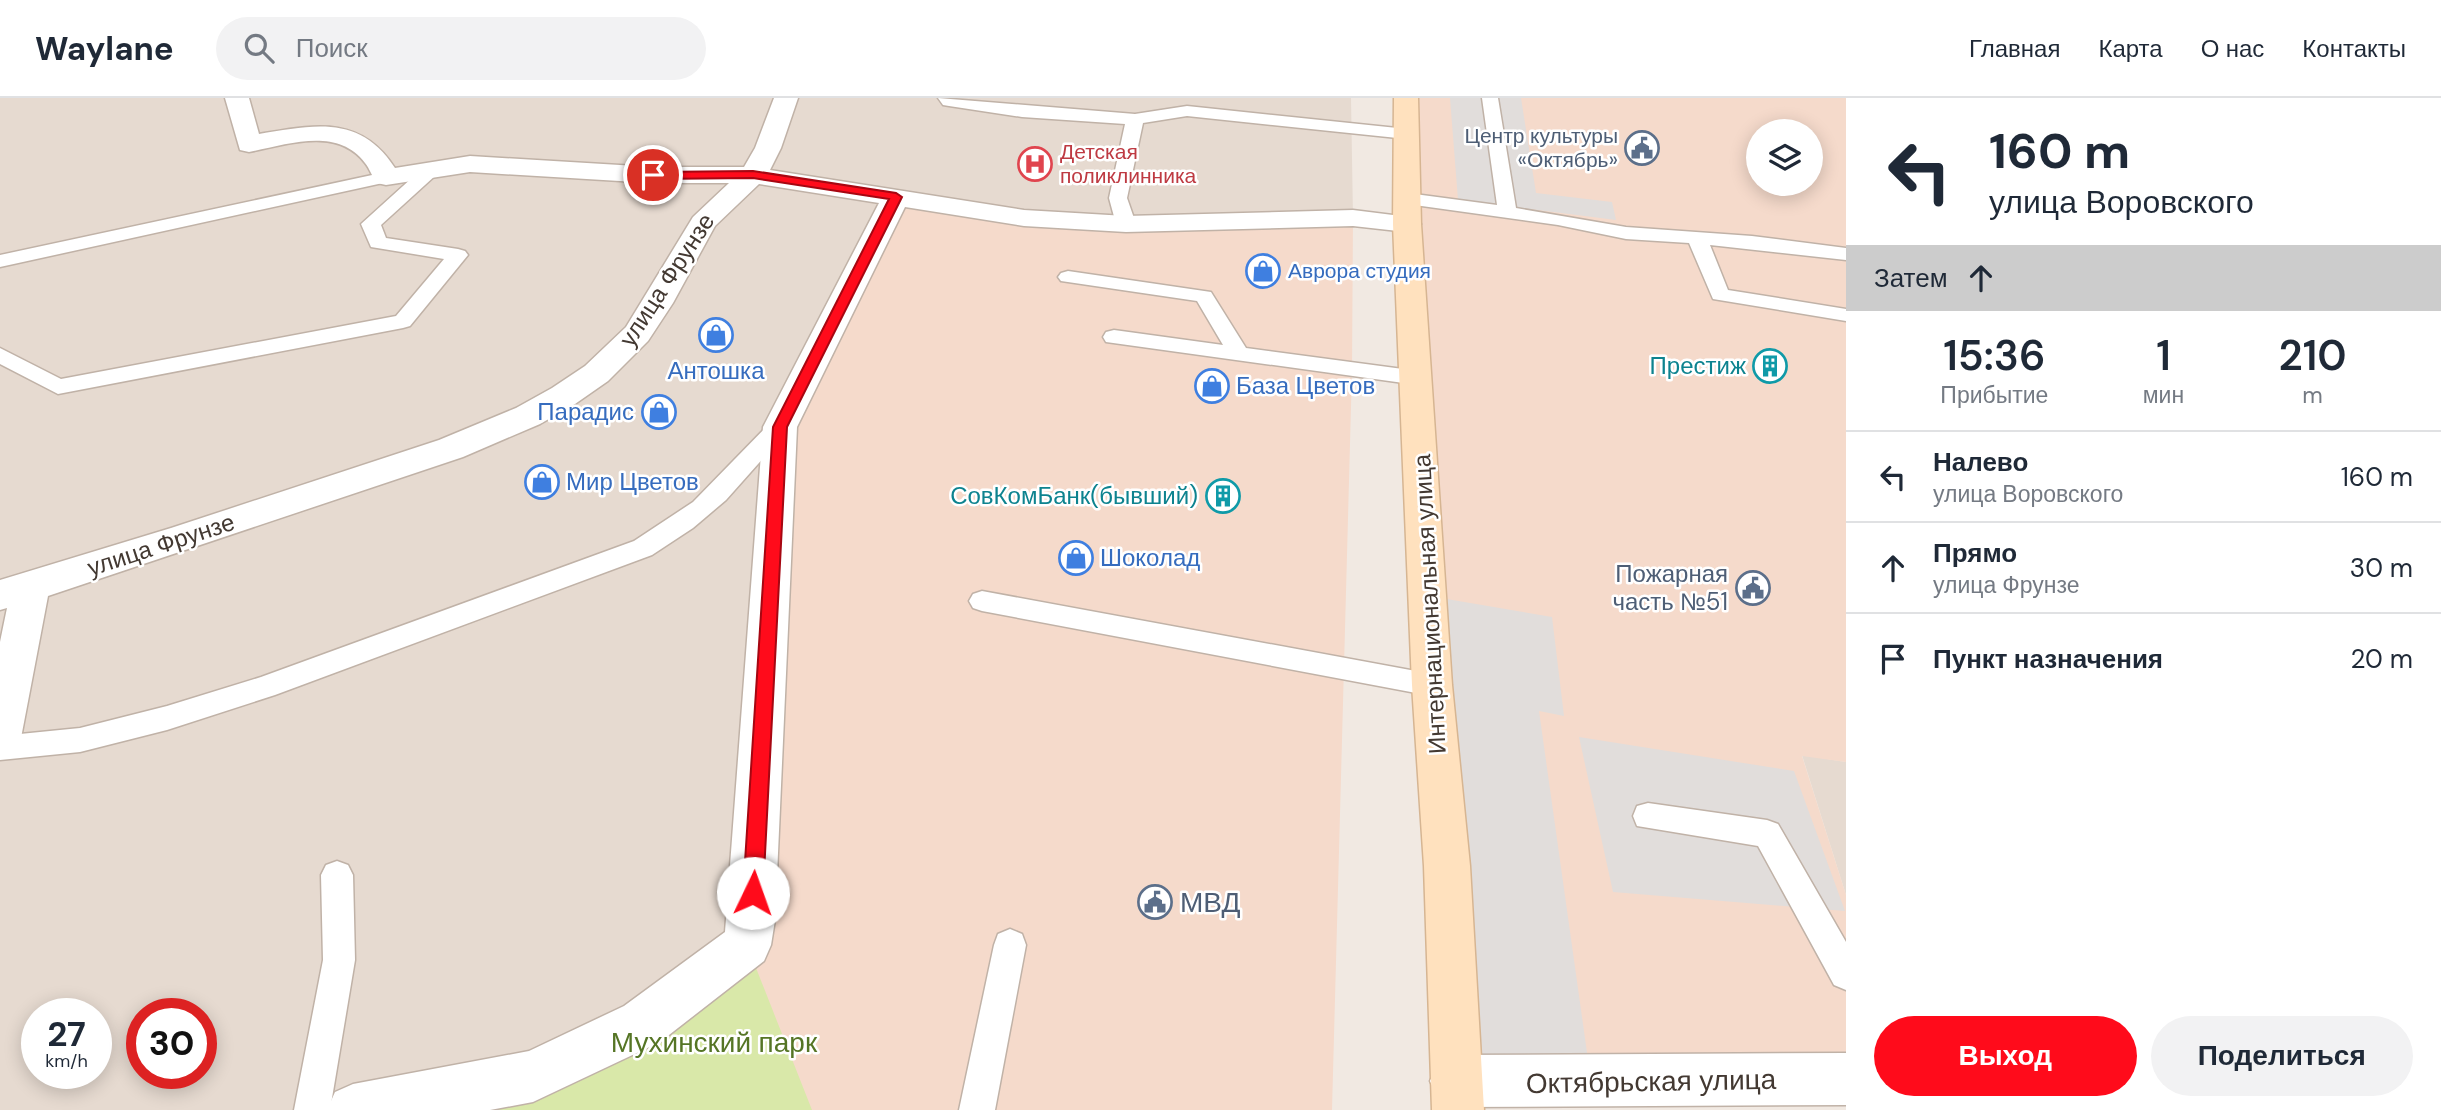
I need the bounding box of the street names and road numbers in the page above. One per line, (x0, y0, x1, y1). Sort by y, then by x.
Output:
street label: улица Фрунзе (612, 207, 721, 352)
street label: Интернациональная улица (1406, 453, 1453, 755)
street label: улица Фрунзе (83, 506, 238, 583)
street label: Октябрьская улица (1525, 1061, 1777, 1102)

